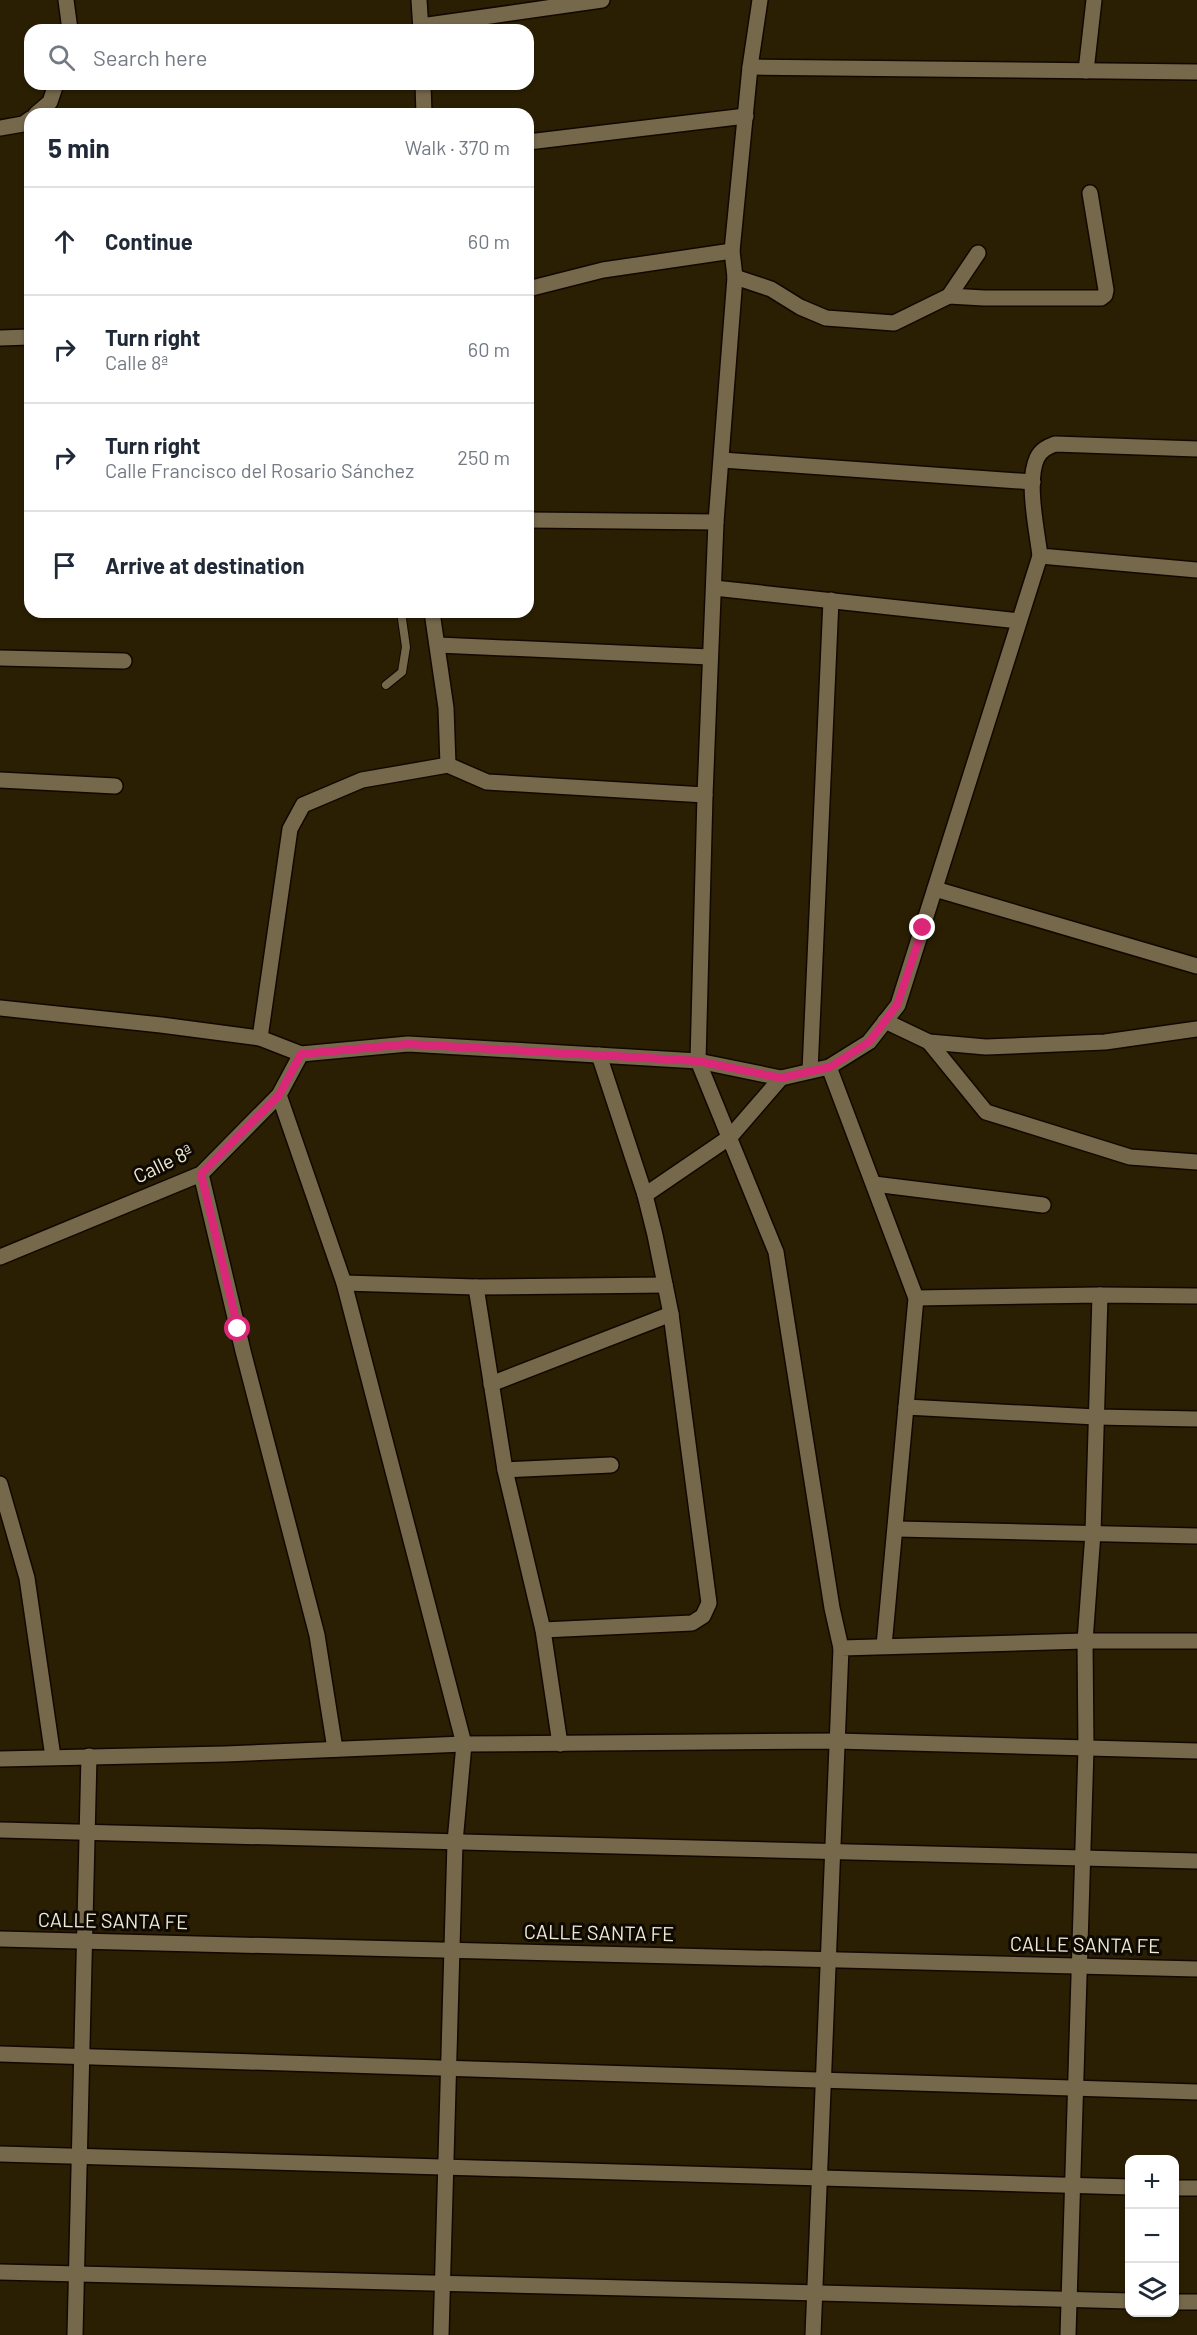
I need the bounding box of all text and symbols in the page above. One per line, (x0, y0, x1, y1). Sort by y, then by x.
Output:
search box (24, 24, 534, 90)
icon: search (45, 41, 78, 74)
text: Search here (93, 44, 207, 70)
text: 5 min (48, 132, 110, 163)
text: Walk · 370 m (405, 135, 510, 159)
icon: ahead (48, 225, 81, 258)
text: Continue (105, 228, 193, 254)
text: 60 m (468, 229, 510, 253)
text: Turn right (105, 324, 200, 350)
icon: right (48, 333, 81, 366)
text: 60 m (468, 337, 510, 361)
text: Calle 8ª (105, 350, 168, 374)
text: Turn right (105, 432, 200, 458)
icon: right (48, 441, 81, 474)
text: 250 m (457, 445, 510, 469)
text: Calle Francisco del Rosario Sánchez (105, 458, 414, 482)
icon: arrive (48, 549, 81, 582)
text: Arrive at destination (105, 552, 304, 578)
route end (909, 914, 935, 940)
street label: Calle 8ª (129, 1139, 196, 1188)
route start (224, 1315, 250, 1341)
street label: CALLE SANTA FE (38, 1907, 188, 1933)
street label: CALLE SANTA FE (524, 1919, 674, 1945)
street label: CALLE SANTA FE (1010, 1931, 1160, 1957)
map controls (1125, 2155, 1179, 2317)
button: + (1125, 2155, 1179, 2209)
button: − (1125, 2209, 1179, 2263)
button: layers (1125, 2263, 1179, 2317)

